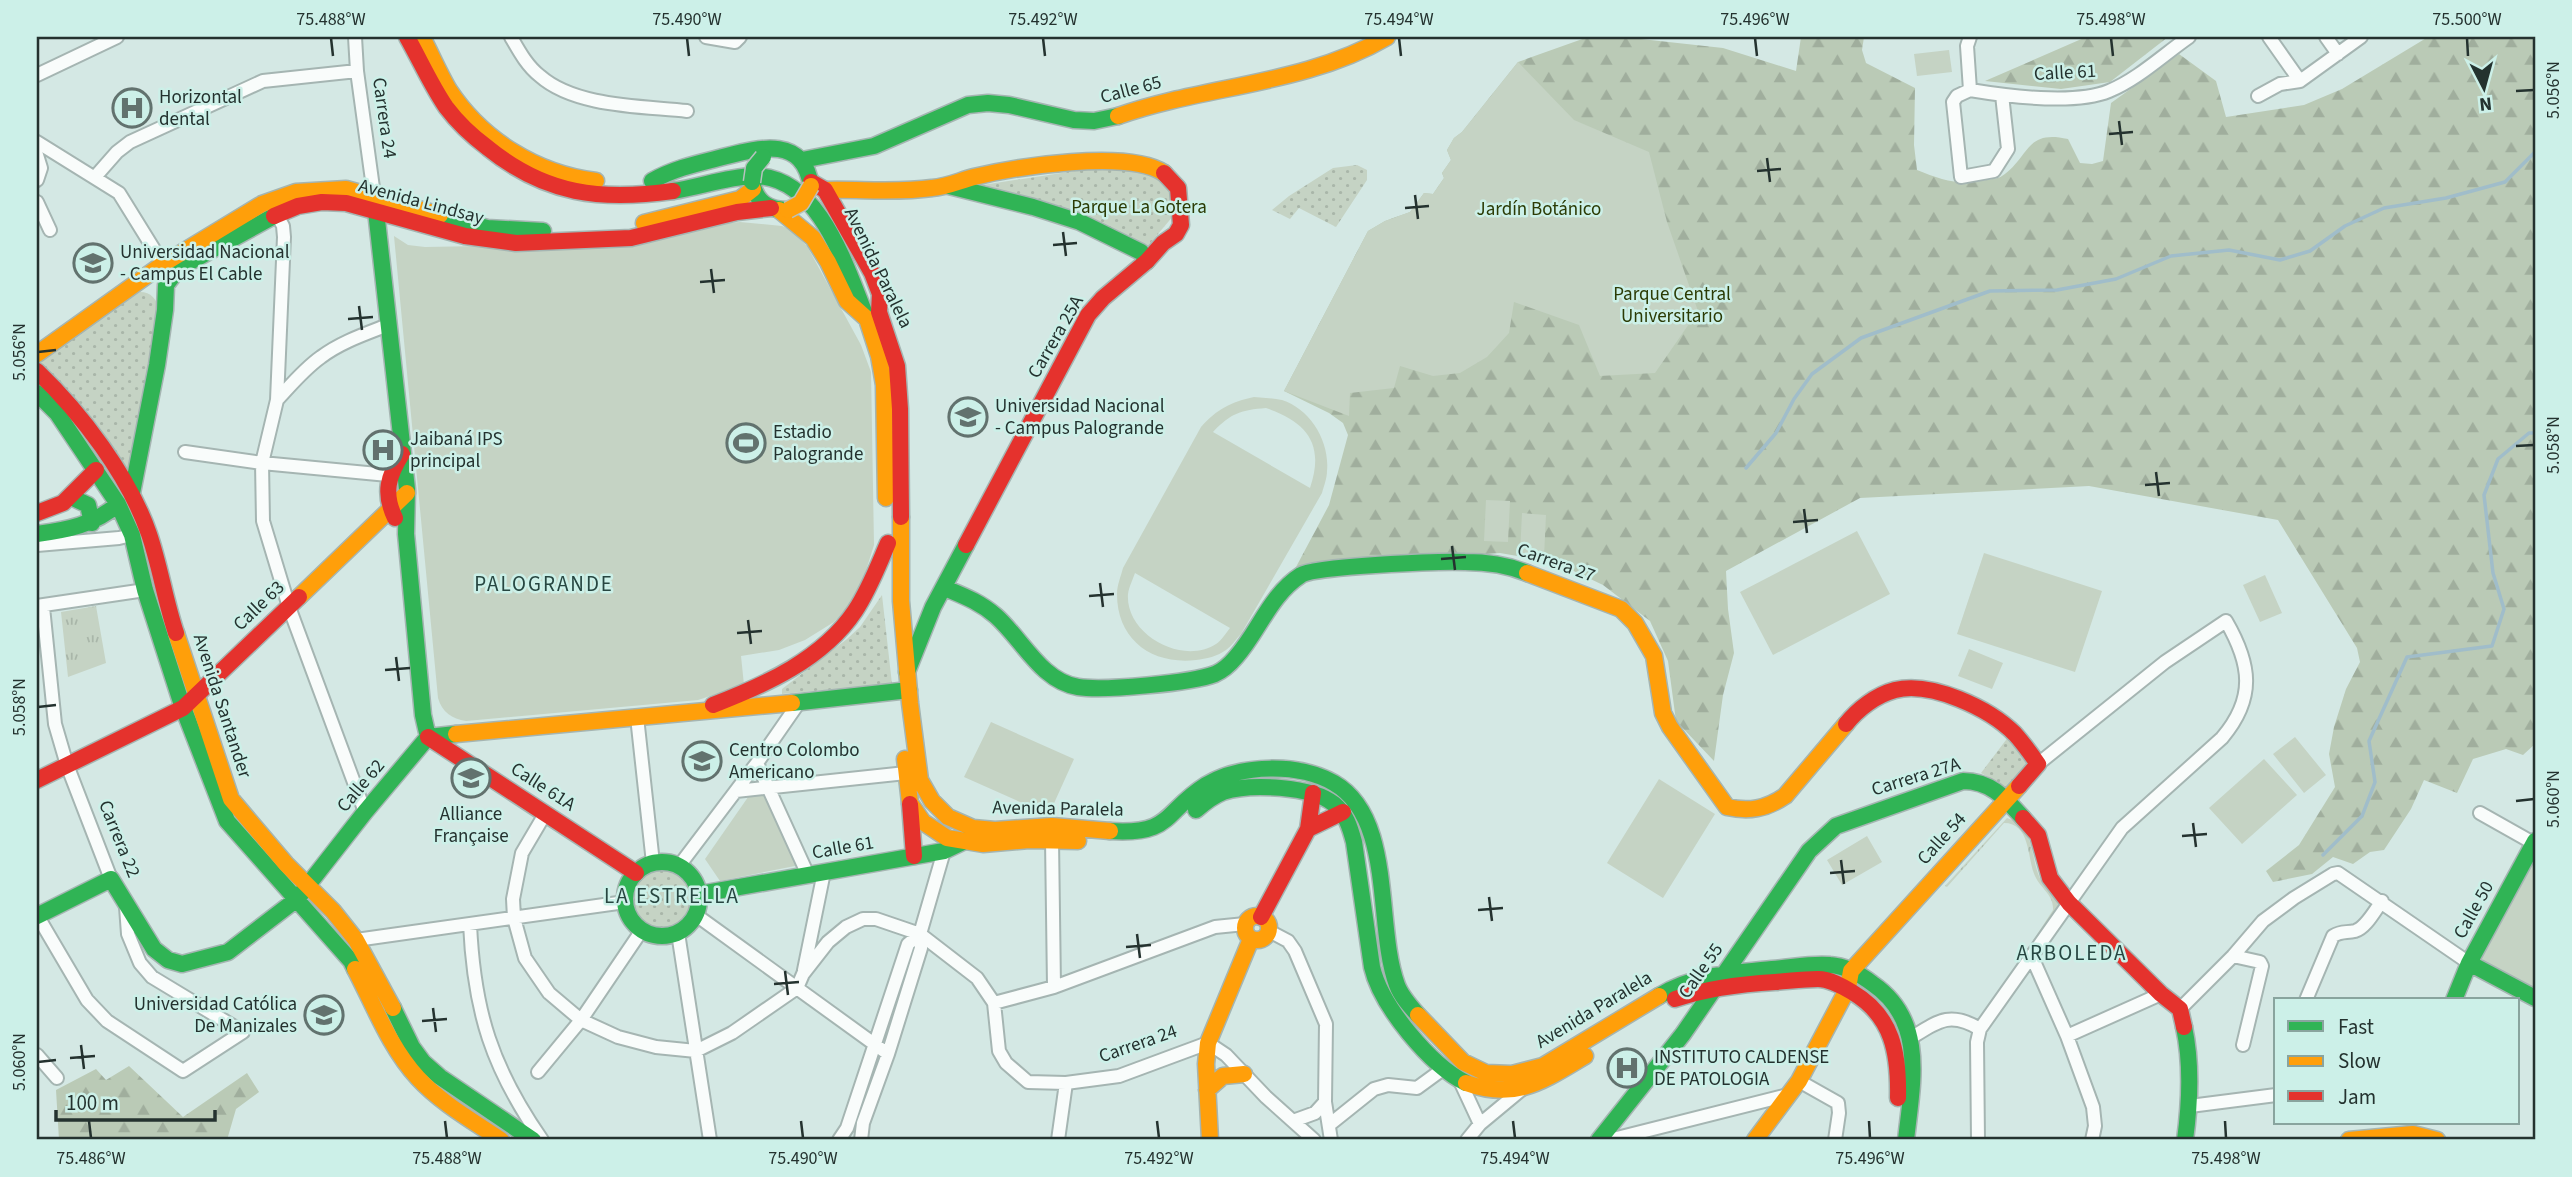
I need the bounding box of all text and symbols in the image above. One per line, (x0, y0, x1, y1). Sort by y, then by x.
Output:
text: 75.488°W (296, 7, 366, 32)
text: 75.490°W (652, 7, 722, 32)
text: 75.492°W (1008, 7, 1078, 32)
text: 75.494°W (1364, 7, 1434, 32)
text: 75.496°W (1720, 7, 1790, 32)
text: 75.498°W (2076, 7, 2146, 32)
text: 75.500°W (2432, 7, 2502, 32)
north arrow (2450, 52, 2520, 122)
street label: Calle 61 (2033, 58, 2097, 88)
text: 5.056°N (2541, 61, 2566, 119)
street label: Calle 65 (1097, 69, 1165, 111)
street label: Carrera 24 (365, 76, 403, 160)
place label: Horizontal dental (159, 84, 242, 133)
hospital icon: Horizontal dental (111, 87, 153, 129)
text: N (2478, 89, 2493, 118)
street label: Avenida Lindsay (355, 172, 487, 232)
park label: Parque La Gotera (1071, 194, 1207, 221)
park label: Jardín Botánico (1477, 196, 1601, 223)
street label: Avenida Paralela (837, 203, 919, 333)
place label: Universidad Nacional - Campus El Cable (120, 239, 290, 288)
school or university icon: Universidad Nacional - Campus El Cable (72, 242, 114, 284)
park label: Parque Central Universitario (1613, 281, 1731, 330)
street label: Carrera 25A (1021, 290, 1091, 383)
text: 5.056°N (7, 323, 32, 381)
place label: Universidad Nacional - Campus Palogrande (995, 393, 1165, 442)
school or university icon: Universidad Nacional - Campus Palogrande (947, 396, 989, 438)
text: 5.058°N (2541, 416, 2566, 474)
place label: Estadio Palogrande (773, 419, 863, 468)
sports icon: Estadio Palogrande (725, 422, 767, 464)
place label: Jaibaná IPS principal (410, 426, 503, 475)
hospital icon: Jaibaná IPS principal (362, 429, 404, 471)
street label: Carrera 27 (1513, 536, 1599, 590)
district label: PALOGRANDE (474, 569, 614, 599)
street label: Calle 63 (227, 575, 291, 637)
street label: Avenida Santander (186, 630, 258, 782)
text: 5.058°N (7, 678, 32, 736)
place label: Centro Colombo Americano (729, 737, 859, 786)
school or university icon: Centro Colombo Americano (681, 740, 723, 782)
street label: Carrera 27A (1868, 751, 1964, 803)
street label: Calle 62 (331, 753, 391, 819)
street label: Calle 61A (505, 756, 581, 818)
school or university icon: Alliance Française (450, 757, 492, 799)
text: 5.060°N (2541, 770, 2566, 828)
street label: Avenida Paralela (992, 794, 1124, 824)
street label: Carrera 22 (91, 796, 147, 882)
place label: Alliance Française (433, 801, 509, 850)
street label: Calle 54 (1911, 807, 1973, 871)
street label: Calle 61 (810, 829, 876, 867)
street label: Calle 50 (2447, 876, 2501, 944)
district label: LA ESTRELLA (604, 881, 740, 911)
street label: Calle 55 (1672, 938, 1730, 1004)
district label: ARBOLEDA (2016, 938, 2128, 968)
street label: Avenida Paralela (1531, 965, 1657, 1055)
place label: Universidad Católica De Manizales (134, 991, 297, 1040)
school or university icon: Universidad Católica De Manizales (303, 994, 345, 1036)
legend (2274, 998, 2520, 1124)
text: Fast (2338, 1012, 2374, 1042)
street label: Carrera 24 (1095, 1018, 1181, 1070)
text: 5.060°N (7, 1033, 32, 1091)
place label: INSTITUTO CALDENSE DE PATOLOGIA (1654, 1044, 1829, 1093)
text: Slow (2338, 1046, 2381, 1076)
hospital icon: INSTITUTO CALDENSE DE PATOLOGIA (1606, 1047, 1648, 1089)
scale bar (56, 1079, 215, 1123)
text: Jam (2338, 1082, 2376, 1112)
text: 100 m (66, 1088, 119, 1118)
text: 75.486°W (56, 1146, 126, 1171)
text: 75.488°W (412, 1146, 482, 1171)
text: 75.490°W (768, 1146, 838, 1171)
text: 75.492°W (1124, 1146, 1194, 1171)
text: 75.494°W (1480, 1146, 1550, 1171)
text: 75.496°W (1835, 1146, 1905, 1171)
text: 75.498°W (2191, 1146, 2261, 1171)

